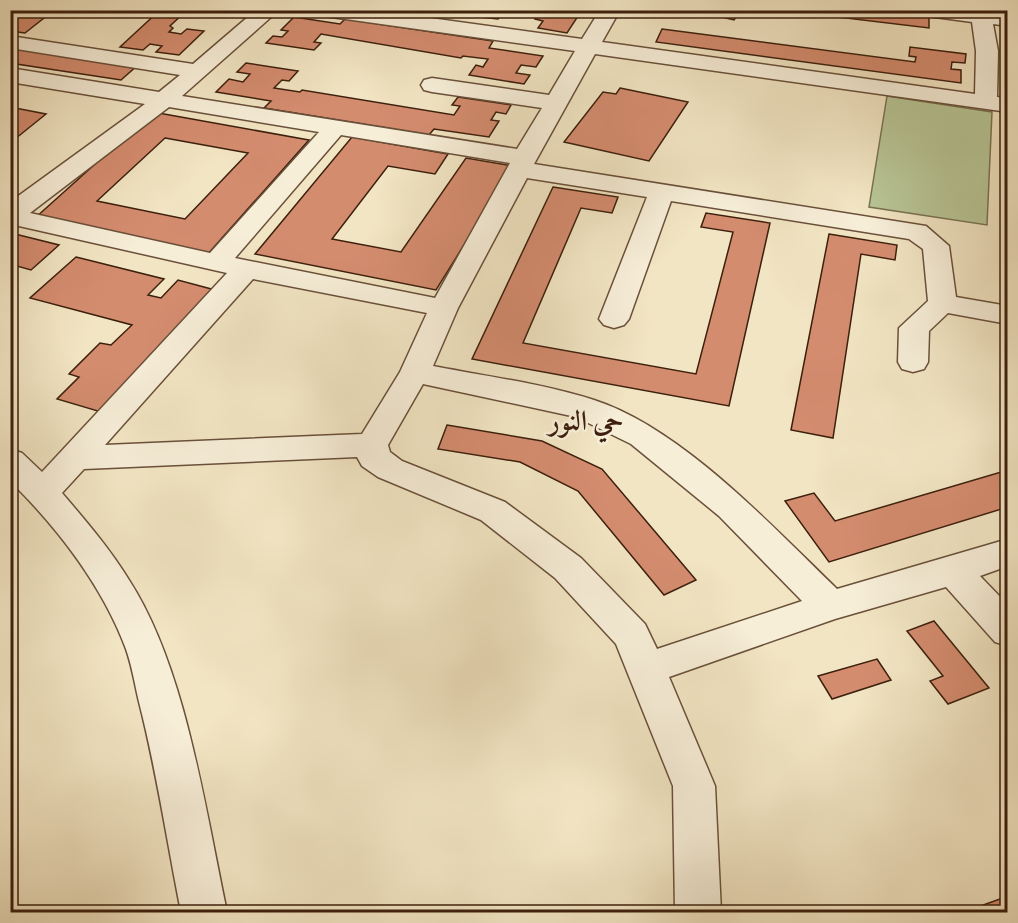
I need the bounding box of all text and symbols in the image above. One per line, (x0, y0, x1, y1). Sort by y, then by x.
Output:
district label: حي النور (545, 403, 624, 443)

